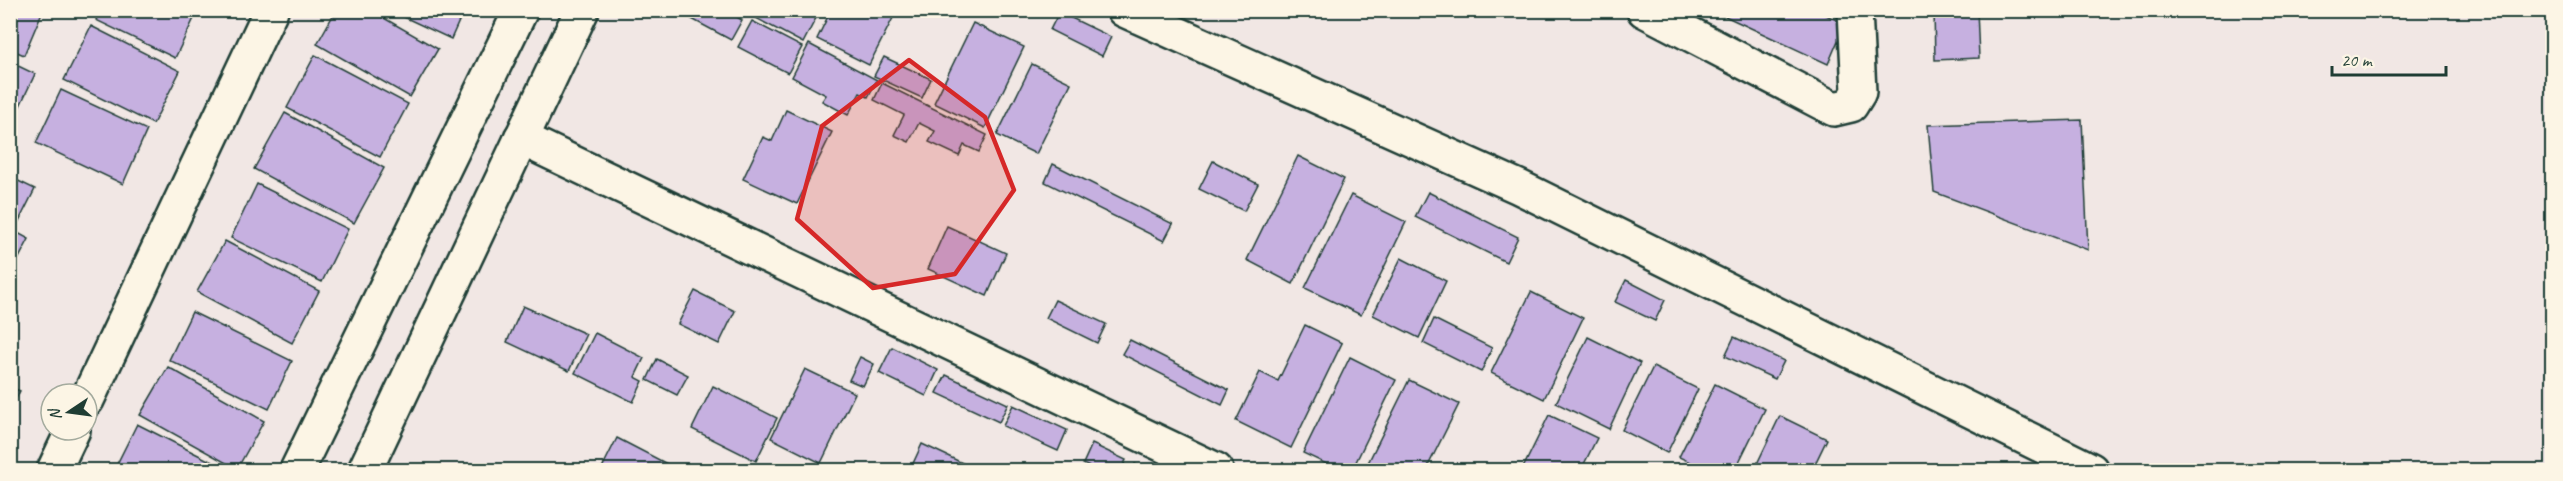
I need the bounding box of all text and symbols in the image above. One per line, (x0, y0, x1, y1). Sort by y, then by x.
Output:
scale bar (2332, 39, 2446, 77)
text: 20 m (2341, 49, 2374, 71)
north arrow (39, 382, 99, 442)
text: N (44, 405, 66, 422)

